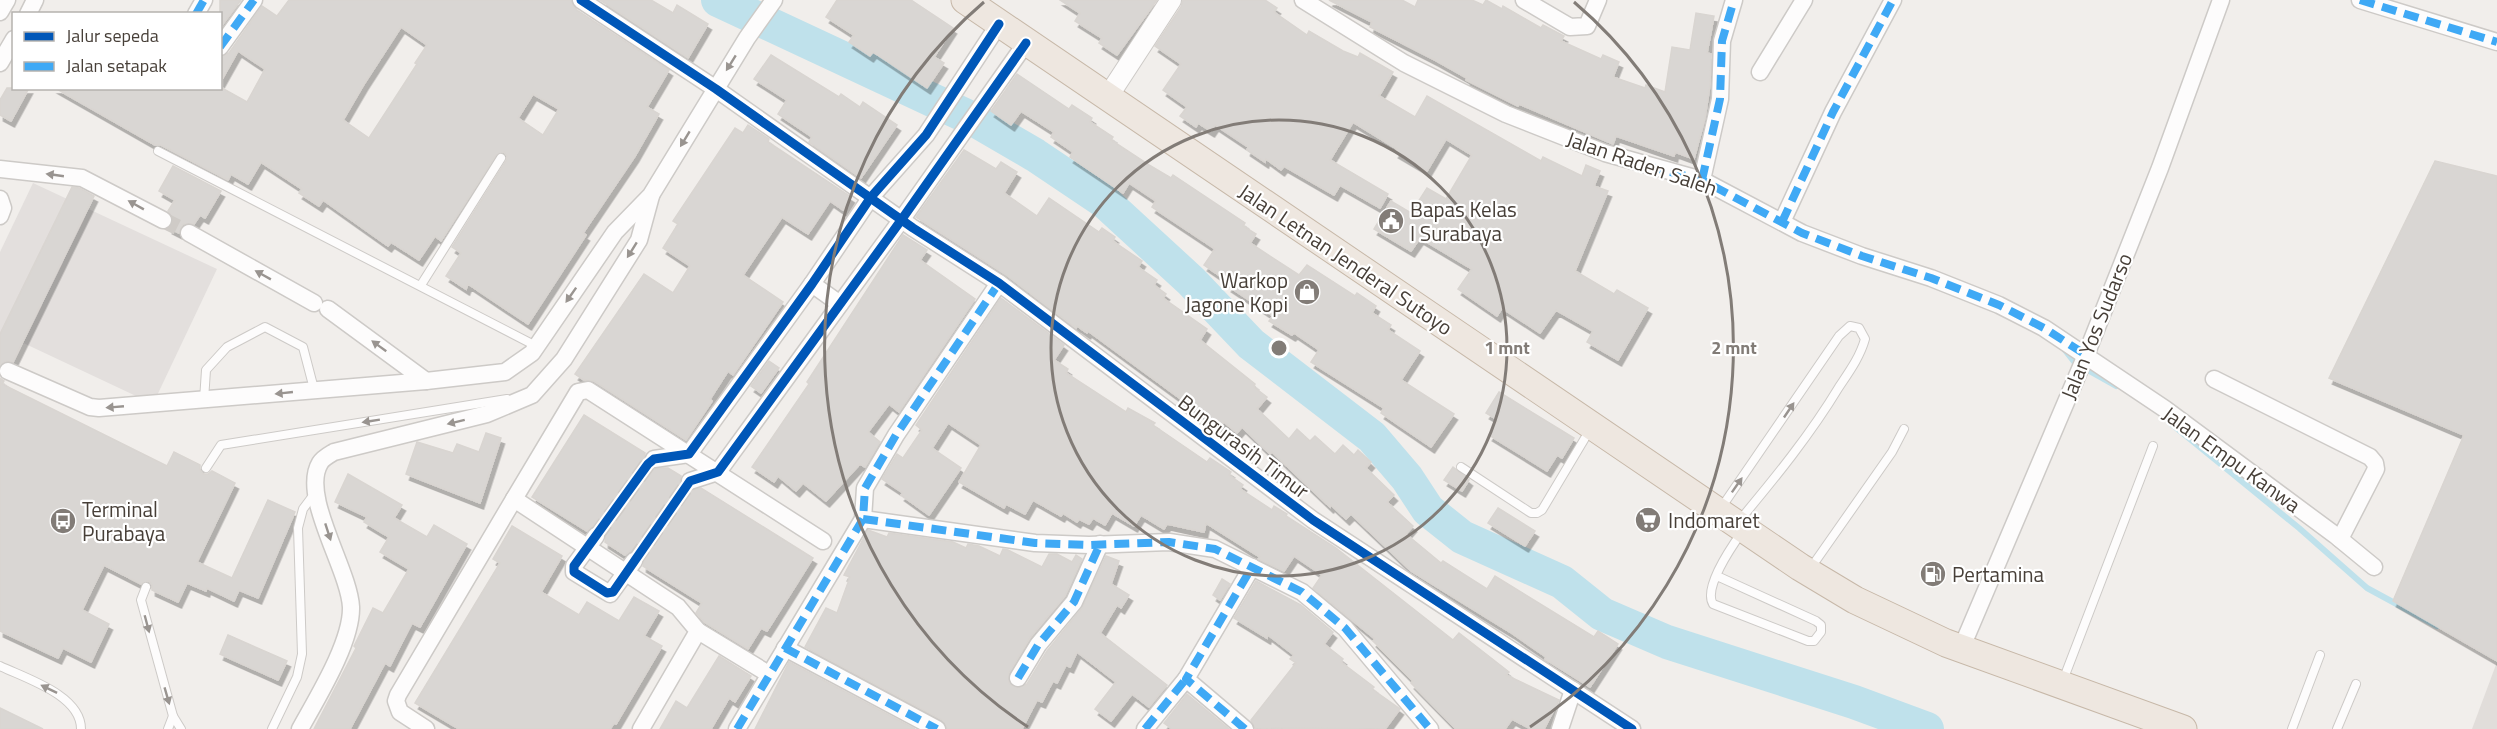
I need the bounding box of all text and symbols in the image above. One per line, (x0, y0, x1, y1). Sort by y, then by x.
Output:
legend (12, 12, 222, 90)
text: Jalur sepeda (66, 22, 159, 49)
text: Jalan setapak (66, 52, 167, 79)
one-way arrow (726, 55, 737, 71)
street label: Jalan Raden Saleh (1562, 122, 1722, 204)
one-way arrow (680, 131, 691, 147)
one-way arrow (46, 170, 65, 179)
street label: Jalan Letnan Jenderal Sutoyo (1233, 175, 1459, 343)
place label: Bapas Kelas I Surabaya (1410, 193, 1517, 249)
one-way arrow (127, 200, 144, 210)
public building icon: Bapas Kelas I Surabaya (1376, 206, 1406, 236)
one-way arrow (627, 242, 638, 258)
street label: Jalan Yos Sudarso (2052, 248, 2140, 404)
place label: Warkop Jagone Kopi (1185, 264, 1288, 320)
one-way arrow (254, 270, 271, 280)
shop icon: Warkop Jagone Kopi (1292, 277, 1322, 307)
one-way arrow (565, 287, 577, 303)
text: 1 mnt (1484, 334, 1530, 361)
text: 2 mnt (1711, 334, 1757, 361)
centre of rings (1269, 338, 1289, 358)
one-way arrow (371, 341, 386, 353)
street label: Bungurasih Timur (1172, 386, 1316, 506)
one-way arrow (274, 388, 293, 397)
street label: Jalan Empu Kanwa (2156, 398, 2308, 520)
one-way arrow (105, 402, 124, 412)
one-way arrow (1783, 402, 1795, 418)
one-way arrow (361, 417, 380, 426)
one-way arrow (447, 418, 465, 428)
one-way arrow (1731, 477, 1743, 493)
place label: Terminal Purabaya (82, 493, 166, 549)
place label: Indomaret (1668, 504, 1760, 536)
supermarket icon: Indomaret (1633, 505, 1663, 535)
bus stop icon: Terminal Purabaya (48, 506, 78, 536)
one-way arrow (324, 523, 333, 541)
place label: Pertamina (1952, 558, 2045, 590)
fuel station icon: Pertamina (1918, 559, 1948, 589)
one-way arrow (143, 615, 153, 634)
one-way arrow (40, 685, 57, 694)
one-way arrow (163, 687, 172, 705)

